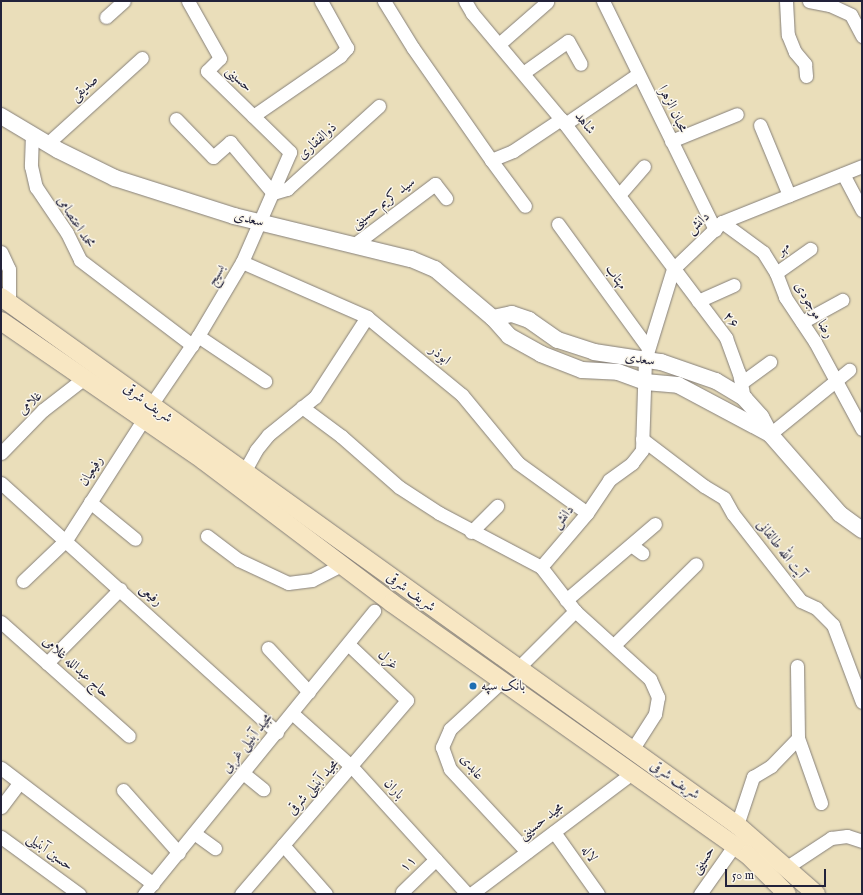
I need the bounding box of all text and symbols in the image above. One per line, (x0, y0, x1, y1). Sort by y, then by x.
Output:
street label: حسینی (222, 62, 256, 96)
street label: صدیقی (67, 71, 101, 105)
street label: محبان الزهرا (654, 83, 692, 135)
street label: شاهد (571, 108, 599, 138)
street label: ذوالفقاری (294, 119, 340, 163)
street label: سید کریم حسینی (348, 173, 418, 233)
street label: محمد اعتصامی (53, 193, 99, 251)
street label: سعدی (232, 207, 266, 231)
street label: دانش (683, 208, 713, 238)
street label: مهر (773, 238, 793, 258)
street label: بسیج (203, 261, 229, 289)
street label: مهتاب (601, 261, 631, 293)
street label: رضا موجودی (791, 279, 837, 341)
street label: ۲۶ (719, 308, 743, 332)
street label: ابوذر (426, 341, 454, 369)
street label: سعدی (624, 348, 656, 370)
street label: شریف شرقی (120, 380, 176, 426)
street label: غلامی (14, 388, 46, 418)
street label: رفیعیان (75, 453, 107, 489)
street label: دانش (548, 502, 578, 532)
street label: آیت الله طالقانی (753, 516, 809, 582)
street label: شریف شرقی (383, 569, 439, 615)
street label: رفیعی (136, 580, 166, 610)
street label: حاج عبدالله غلامی (39, 633, 113, 701)
street label: غزل (374, 646, 402, 674)
place label: بانک سپه (481, 678, 525, 694)
marker: بانک سپه (468, 681, 478, 691)
street label: مجید آبنیلی غربی (218, 710, 276, 776)
street label: عابدی (457, 751, 487, 783)
street label: مجید آبنیلی شرقی (283, 756, 343, 818)
street label: شریف شرقی (647, 757, 703, 803)
street label: باران (380, 775, 408, 803)
street label: مجید حسینی (515, 799, 567, 843)
street label: حسین آبنیلی (24, 830, 76, 874)
street label: لاله (577, 842, 601, 866)
street label: حسینی (687, 843, 719, 877)
street label: ۱۱ (396, 852, 420, 876)
scale bar (727, 861, 828, 887)
text: 50 m (732, 868, 754, 883)

